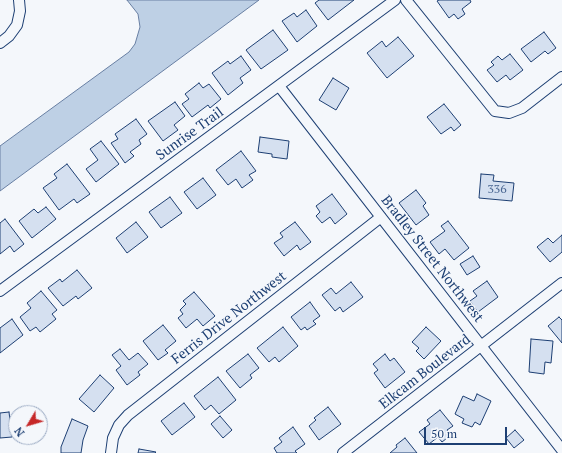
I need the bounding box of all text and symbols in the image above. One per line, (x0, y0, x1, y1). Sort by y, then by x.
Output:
street label: Sunrise Trail (153, 104, 227, 164)
house number: 336 (487, 183, 507, 197)
street label: Bradley Street Northwest (377, 192, 487, 326)
street label: Ferris Drive Northwest (168, 268, 290, 368)
street label: Elkcam Boulevard (376, 331, 474, 413)
north arrow (8, 405, 48, 445)
scale bar (426, 419, 509, 445)
text: N (11, 424, 27, 439)
text: 50 m (431, 426, 457, 441)

